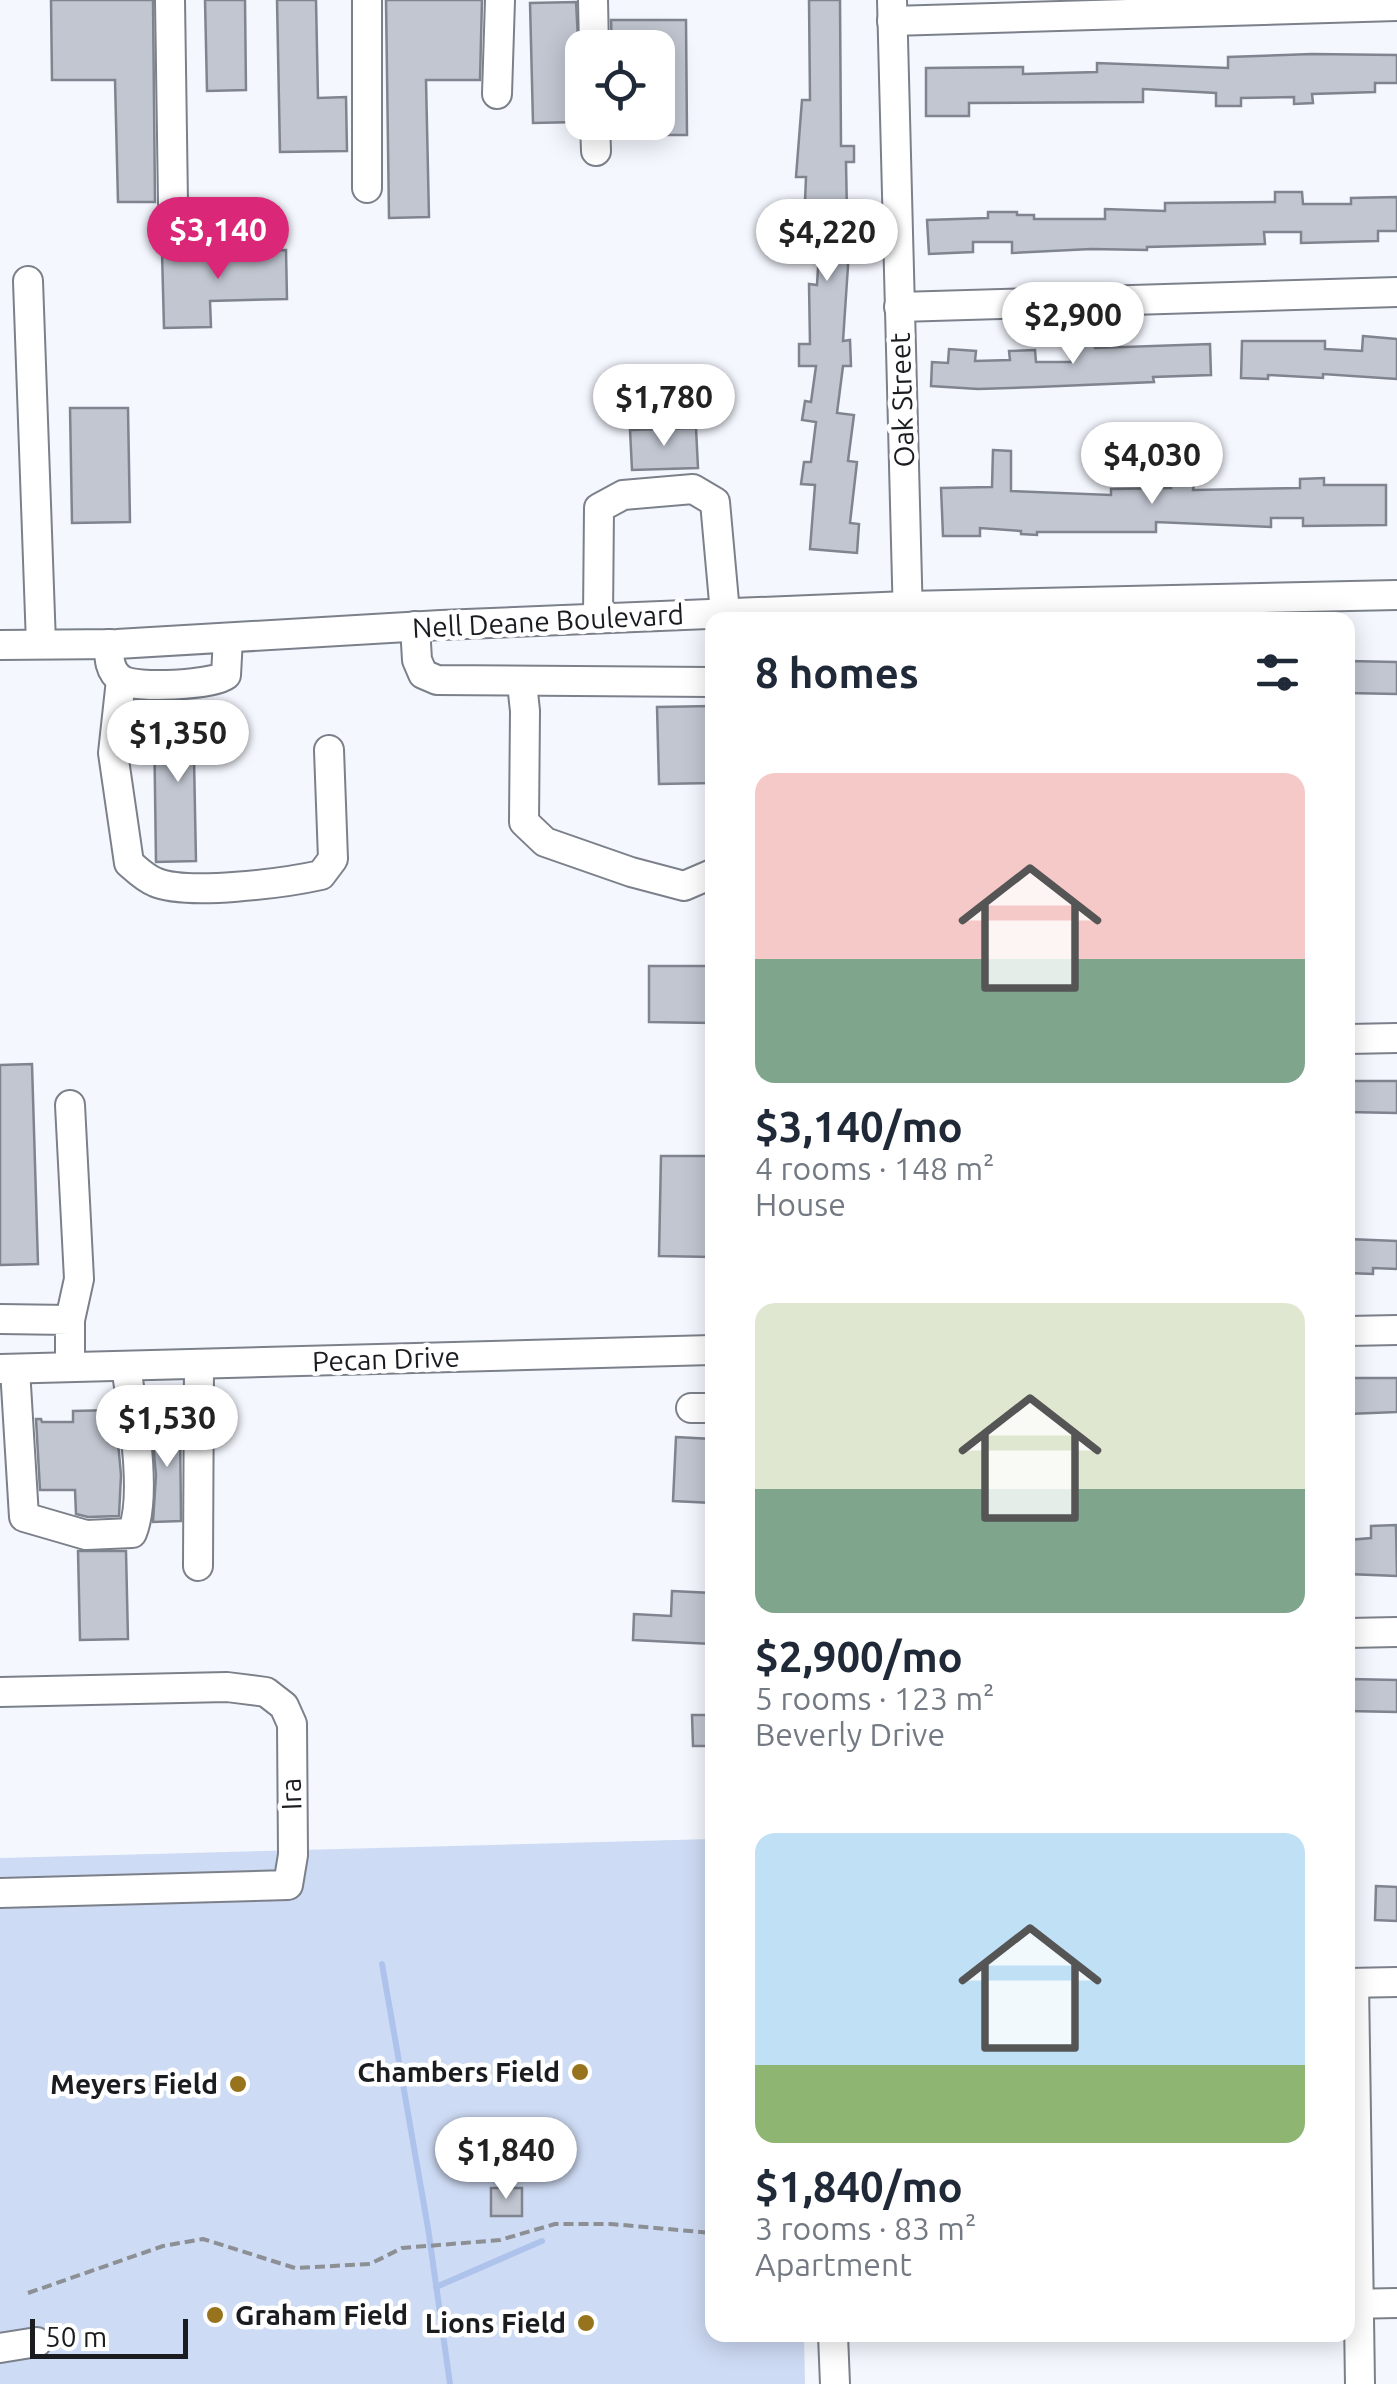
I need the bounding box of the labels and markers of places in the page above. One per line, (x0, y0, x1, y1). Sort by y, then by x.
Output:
pin: $3,140 (137, 197, 299, 282)
pin: $4,220 (746, 199, 908, 284)
pin: $2,900 (992, 282, 1154, 367)
pin: $1,780 (583, 364, 745, 449)
pin: $4,030 (1071, 422, 1233, 507)
pin: $1,350 (97, 700, 259, 785)
pin: $1,530 (86, 1385, 248, 1470)
place label: Chambers Field (357, 2056, 560, 2087)
marker: Chambers Field (569, 2061, 591, 2083)
place label: Meyers Field (50, 2068, 218, 2099)
marker: Meyers Field (227, 2073, 249, 2095)
pin: $1,840 (425, 2117, 587, 2202)
place label: Graham Field (235, 2299, 408, 2330)
marker: Graham Field (204, 2304, 226, 2326)
place label: Lions Field (425, 2307, 566, 2338)
marker: Lions Field (575, 2312, 597, 2334)

